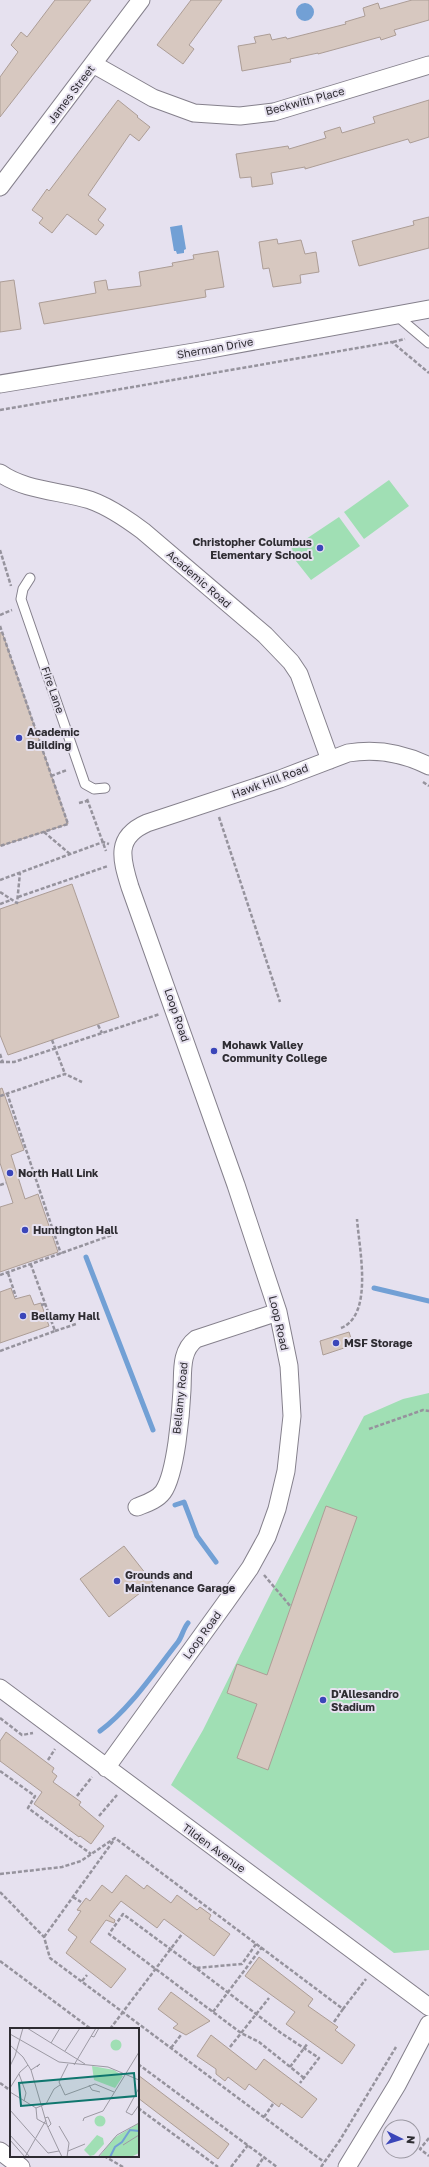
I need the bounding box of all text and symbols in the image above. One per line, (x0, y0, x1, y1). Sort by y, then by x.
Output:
street label: James Street (44, 62, 97, 125)
street label: Beckwith Place (264, 84, 346, 117)
street label: Sherman Drive (176, 334, 254, 361)
place label: Christopher Columbus Elementary School (192, 535, 312, 561)
marker: Christopher Columbus Elementary School (315, 543, 325, 553)
street label: Academic Road (164, 547, 234, 610)
street label: Fire Lane (39, 665, 68, 715)
place label: Academic Building (27, 725, 80, 751)
marker: Academic Building (14, 733, 24, 743)
street label: Hawk Hill Road (230, 761, 310, 800)
street label: Loop Road (162, 986, 193, 1043)
place label: Mohawk Valley Community College (222, 1038, 328, 1064)
marker: Mohawk Valley Community College (209, 1046, 219, 1056)
place label: North Hall Link (18, 1166, 99, 1179)
marker: North Hall Link (5, 1168, 15, 1178)
place label: Huntington Hall (33, 1223, 118, 1236)
marker: Huntington Hall (20, 1225, 30, 1235)
street label: Loop Road (267, 1294, 292, 1352)
place label: Bellamy Hall (31, 1309, 100, 1322)
marker: Bellamy Hall (18, 1311, 28, 1321)
place label: MSF Storage (344, 1336, 413, 1349)
marker: MSF Storage (331, 1338, 341, 1348)
street label: Bellamy Road (169, 1361, 190, 1435)
place label: Grounds and Maintenance Garage (125, 1568, 236, 1594)
marker: Grounds and Maintenance Garage (112, 1576, 122, 1586)
street label: Loop Road (180, 1608, 223, 1661)
place label: D'Allesandro Stadium (331, 1687, 399, 1713)
marker: D'Allesandro Stadium (318, 1695, 328, 1705)
street label: Tilden Avenue (180, 1820, 248, 1875)
inset map (10, 2028, 139, 2157)
north arrow (381, 2119, 421, 2159)
text: N (405, 2135, 418, 2145)

